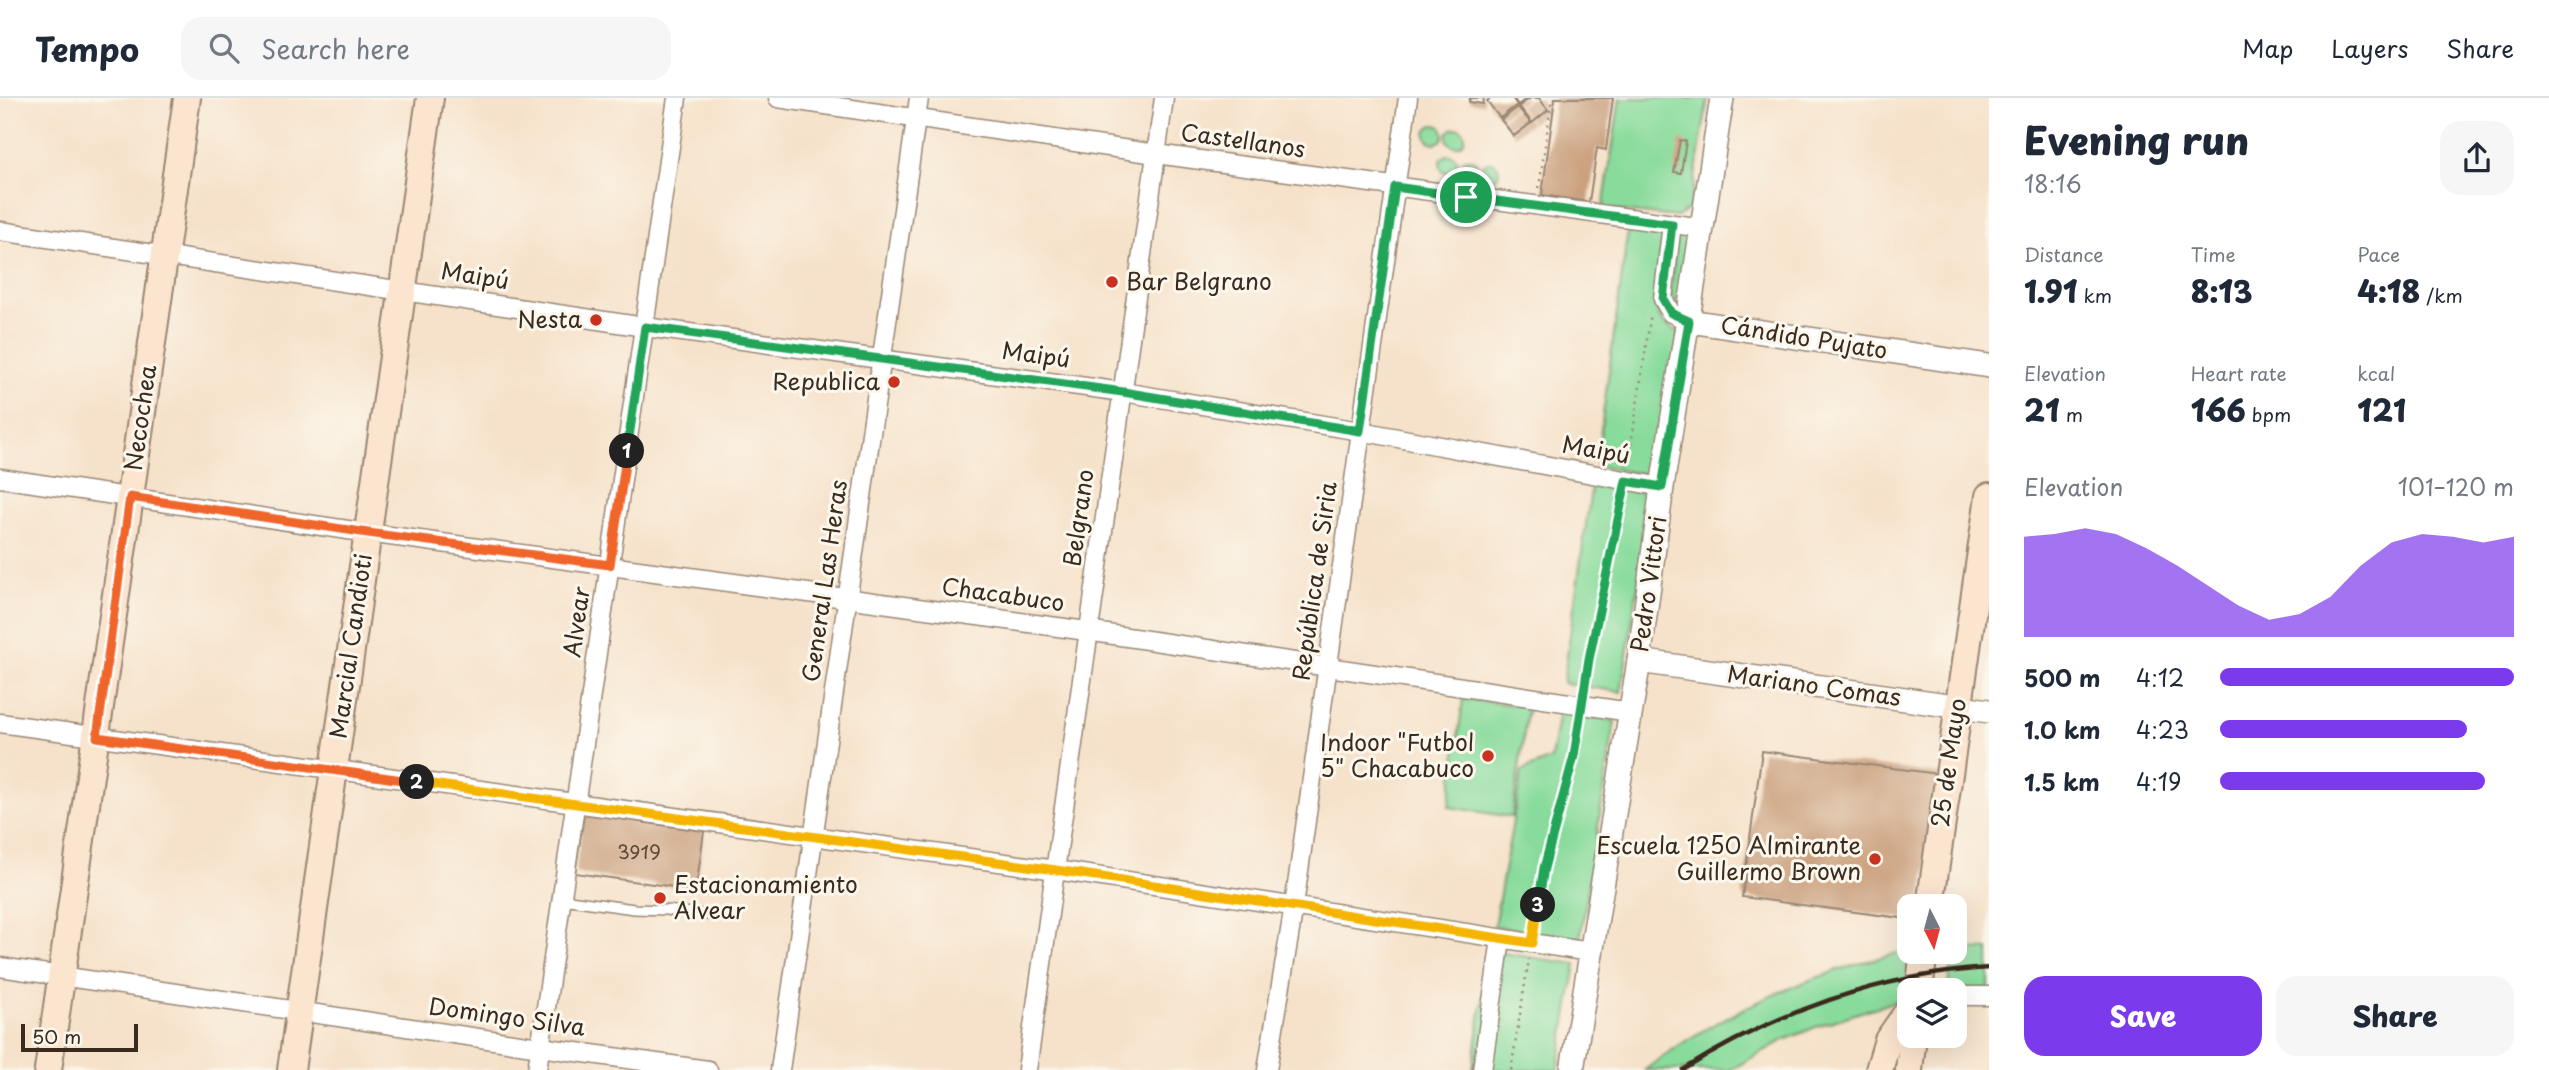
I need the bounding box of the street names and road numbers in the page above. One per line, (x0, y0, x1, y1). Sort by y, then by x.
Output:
street label: Castellanos (1179, 113, 1308, 166)
street label: Maipú (439, 252, 512, 297)
street label: Cándido Pujato (1718, 306, 1890, 367)
street label: Maipú (1000, 331, 1072, 376)
street label: Necochea (115, 362, 164, 473)
street label: Maipú (1560, 425, 1633, 472)
street label: Belgrano (1053, 467, 1102, 569)
street label: General Las Heras (792, 477, 855, 684)
street label: República de Siria (1282, 479, 1345, 683)
street label: Pedro Vittori (1621, 513, 1674, 654)
street label: Marcial Candioti (319, 551, 380, 741)
street label: Chacabuco (940, 568, 1067, 619)
street label: Alvear (553, 584, 598, 659)
street label: Mariano Comas (1725, 655, 1903, 714)
street label: 25 de Mayo (1921, 696, 1974, 830)
street label: Domingo Silva (427, 987, 588, 1044)

